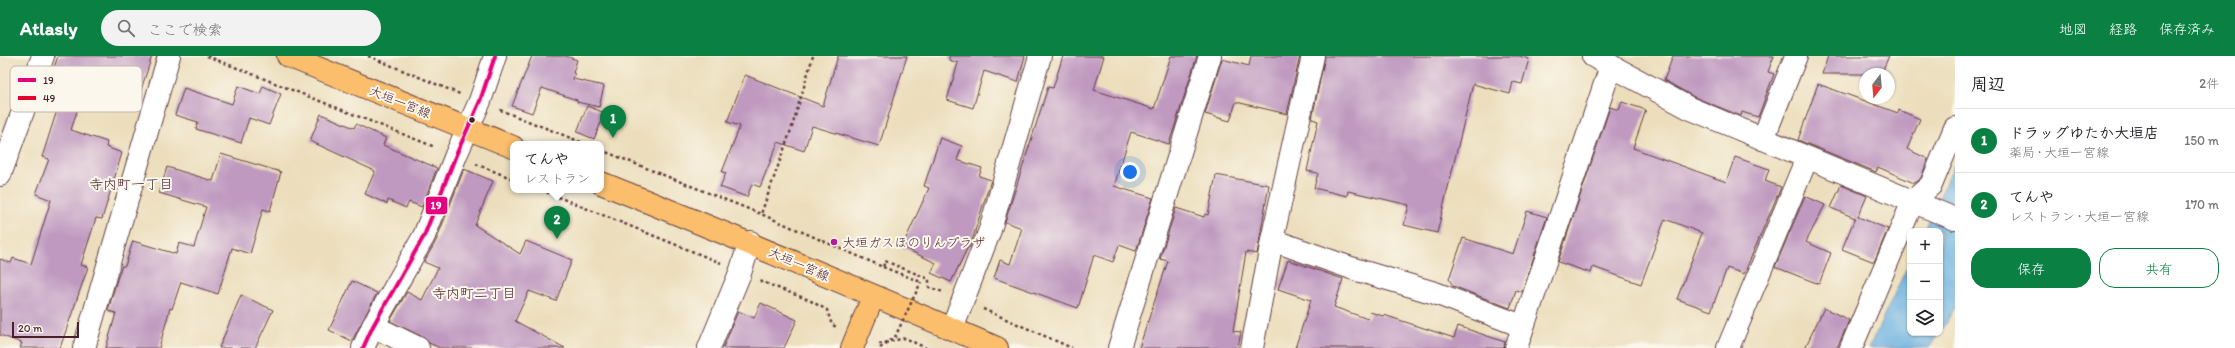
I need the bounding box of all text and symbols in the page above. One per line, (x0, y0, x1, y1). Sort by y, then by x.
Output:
search box (101, 10, 381, 46)
text: Atlasly (20, 17, 77, 40)
icon: search (115, 17, 137, 39)
text: ここで検索 (147, 21, 222, 39)
text: 地図 (2059, 21, 2087, 38)
text: 経路 (2109, 21, 2137, 38)
text: 保存済み (2159, 21, 2215, 38)
legend (10, 66, 142, 112)
north arrow (1859, 68, 1895, 104)
text: 19 (43, 74, 54, 87)
text: 周辺 (1971, 74, 2005, 94)
text: 2件 (2199, 76, 2219, 91)
street label: 大垣一宮線 (367, 83, 434, 122)
text: 49 (43, 92, 56, 105)
pin: 1 (600, 105, 626, 138)
unlabelled marker (467, 115, 477, 125)
text: ドラッグゆたか大垣店 (2009, 124, 2159, 142)
text: 1 (1981, 133, 1987, 148)
text: 150 m (2184, 133, 2219, 148)
popup (510, 141, 604, 193)
text: 薬局 · 大垣一宮線 (2009, 145, 2109, 160)
text: てんや (524, 150, 569, 168)
your location (1120, 162, 1140, 182)
text: レストラン (524, 171, 590, 186)
district label: 寺内町一丁目 (89, 176, 173, 193)
text: てんや (2009, 188, 2054, 206)
line badge: 19 (425, 196, 448, 215)
text: 2 (1981, 197, 1987, 212)
text: 170 m (2185, 197, 2219, 212)
text: 19 (431, 199, 442, 212)
pin: 2 (544, 206, 570, 239)
text: レストラン · 大垣一宮線 (2009, 209, 2149, 224)
map controls (1907, 228, 1943, 336)
button: + (1907, 228, 1943, 264)
place label: 大垣ガスほのりんプラザ (842, 235, 985, 250)
marker: 大垣ガスほのりんプラザ (829, 237, 839, 247)
street label: 大垣一宮線 (766, 244, 833, 284)
button: 保存 (1971, 248, 2091, 288)
button: 共有 (2099, 248, 2219, 288)
button: − (1907, 264, 1943, 300)
district label: 寺内町二丁目 (432, 285, 516, 302)
button: layers (1907, 300, 1943, 336)
scale bar (12, 320, 79, 339)
text: 20 m (18, 322, 42, 335)

